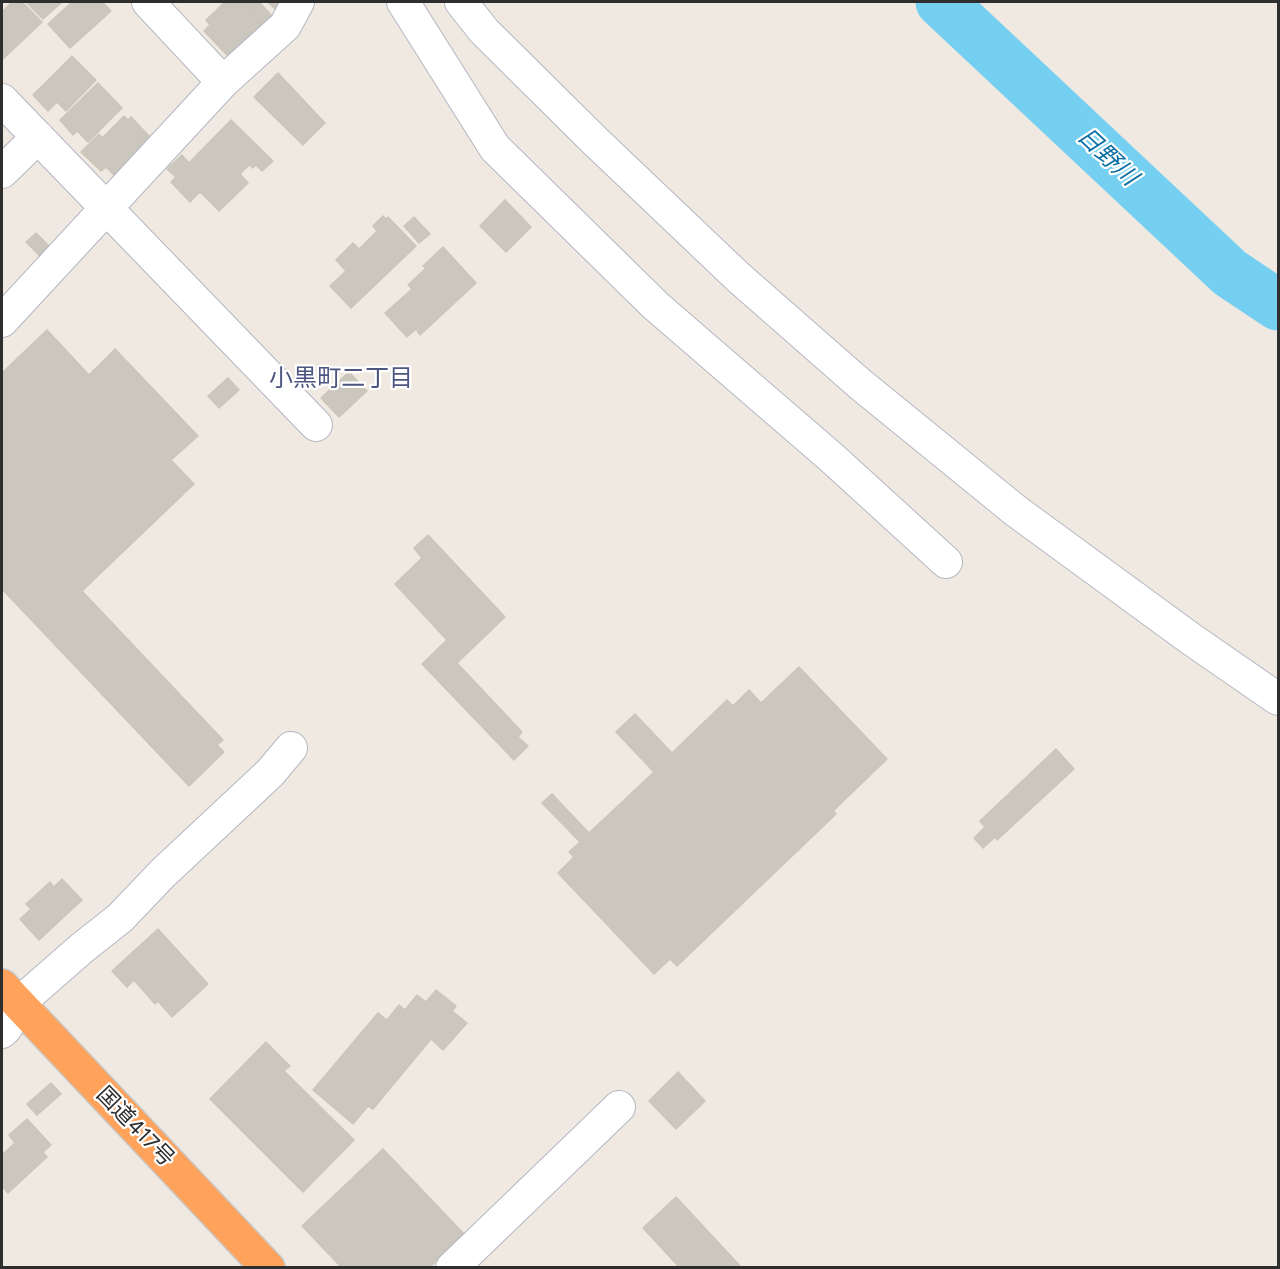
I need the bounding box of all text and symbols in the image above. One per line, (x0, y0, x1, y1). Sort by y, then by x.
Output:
water label: 日野川 (1071, 122, 1143, 192)
district label: 小黒町二丁目 (269, 365, 413, 393)
street label: 国道417号 (91, 1082, 179, 1172)

